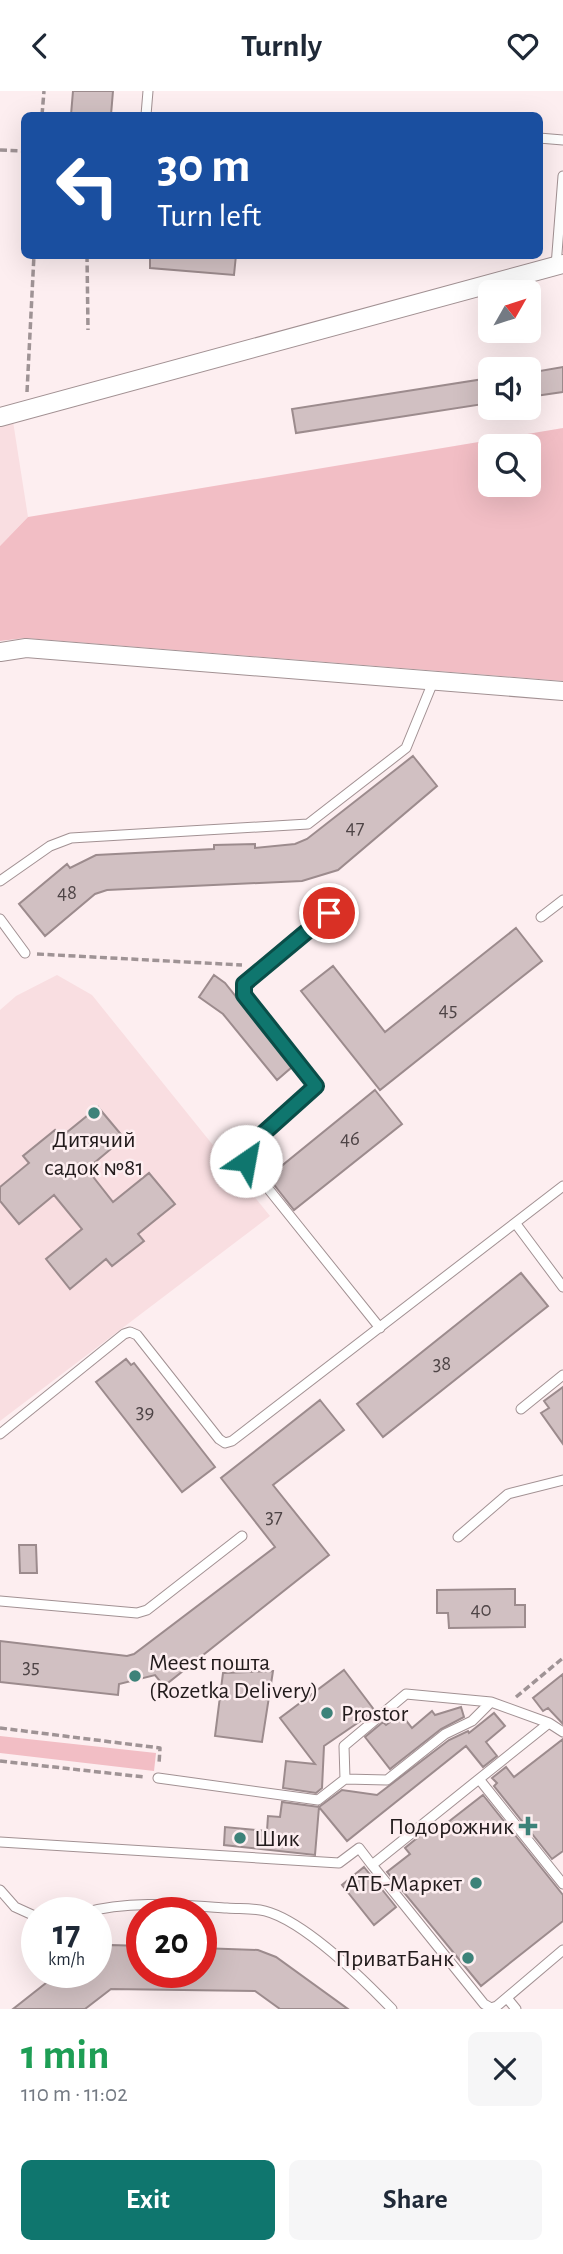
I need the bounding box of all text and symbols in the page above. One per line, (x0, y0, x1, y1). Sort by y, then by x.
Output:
icon: back (21, 27, 59, 65)
icon: heart (504, 27, 542, 65)
text: Turnly (241, 30, 322, 62)
icon: left (42, 140, 133, 231)
text: 30 m (157, 142, 251, 191)
text: Turn left (157, 200, 261, 232)
north arrow (478, 280, 541, 343)
map controls (478, 280, 541, 497)
button: sound (478, 357, 541, 420)
button: search (478, 434, 541, 497)
house number: 47 (346, 817, 365, 838)
house number: 48 (57, 882, 77, 903)
pin (299, 883, 359, 943)
icon: arrive (310, 894, 348, 932)
house number: 45 (439, 999, 457, 1020)
marker: Дитячий садок №81 (86, 1105, 102, 1121)
position arrow (209, 1124, 283, 1198)
place label: Дитячий садок №81 (44, 1128, 144, 1180)
house number: 46 (340, 1128, 360, 1149)
house number: 38 (433, 1353, 451, 1374)
house number: 39 (136, 1401, 154, 1422)
house number: 37 (265, 1506, 283, 1527)
house number: 40 (470, 1599, 492, 1620)
place label: Meest пошта (Rozetka Delivery) (149, 1651, 318, 1703)
house number: 35 (22, 1656, 40, 1677)
marker: Meest пошта (Rozetka Delivery) (127, 1668, 143, 1684)
place label: Prostor (341, 1702, 408, 1726)
marker: Prostor (319, 1705, 335, 1721)
place label: Подорожник (388, 1815, 514, 1839)
marker: Подорожник (520, 1818, 536, 1834)
place label: Шик (254, 1827, 300, 1851)
marker: Шик (232, 1830, 248, 1846)
place label: АТБ-Маркет (345, 1872, 462, 1896)
marker: АТБ-Маркет (468, 1875, 484, 1891)
speed limit sign: 20 (126, 1897, 217, 1988)
text: 17 (53, 1916, 80, 1951)
place label: ПриватБанк (335, 1947, 454, 1971)
marker: ПриватБанк (460, 1950, 476, 1966)
text: km/h (48, 1951, 85, 1969)
button: close (468, 2032, 542, 2106)
text: 1 min (21, 2034, 110, 2076)
text: 110 m · 11:02 (21, 2083, 128, 2106)
button: Exit (21, 2160, 275, 2240)
button: Share (289, 2160, 542, 2240)

